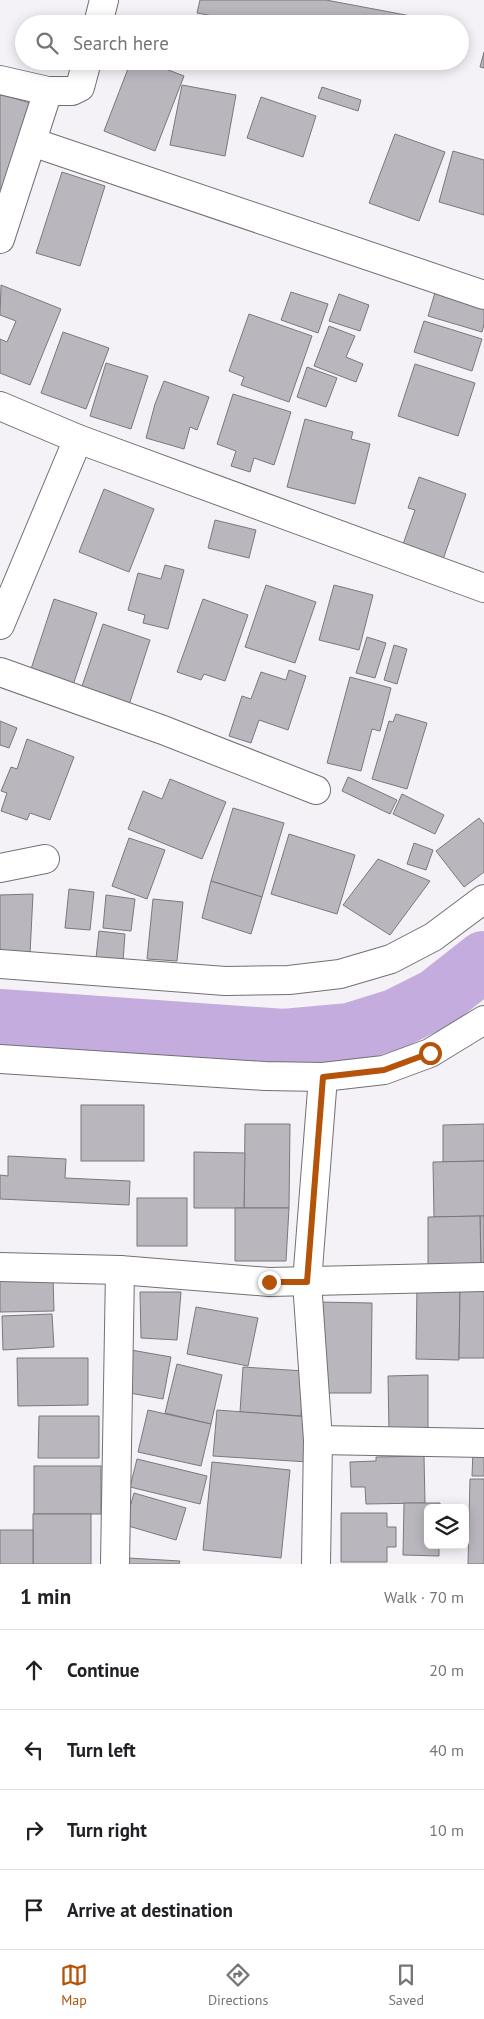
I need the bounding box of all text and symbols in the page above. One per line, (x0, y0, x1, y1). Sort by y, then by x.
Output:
search box (15, 15, 469, 70)
icon: search (33, 29, 61, 57)
text: Search here (73, 31, 169, 55)
route start (419, 1042, 442, 1065)
route end (258, 1271, 281, 1294)
map controls (424, 1504, 469, 1549)
button: layers (424, 1504, 469, 1549)
text: 1 min (20, 1583, 71, 1610)
text: Walk · 70 m (384, 1587, 464, 1607)
icon: ahead (20, 1656, 48, 1684)
text: Continue (67, 1658, 139, 1682)
text: 20 m (429, 1660, 464, 1680)
icon: left (20, 1736, 48, 1764)
text: Turn left (67, 1738, 136, 1762)
text: 40 m (429, 1740, 464, 1760)
icon: right (20, 1816, 48, 1844)
text: Turn right (67, 1818, 147, 1842)
text: 10 m (429, 1820, 464, 1840)
icon: arrive (20, 1896, 48, 1924)
text: Arrive at destination (67, 1898, 233, 1922)
tab: Map (60, 1961, 88, 2009)
tab: Directions (208, 1961, 268, 2009)
tab: Saved (388, 1961, 424, 2009)

